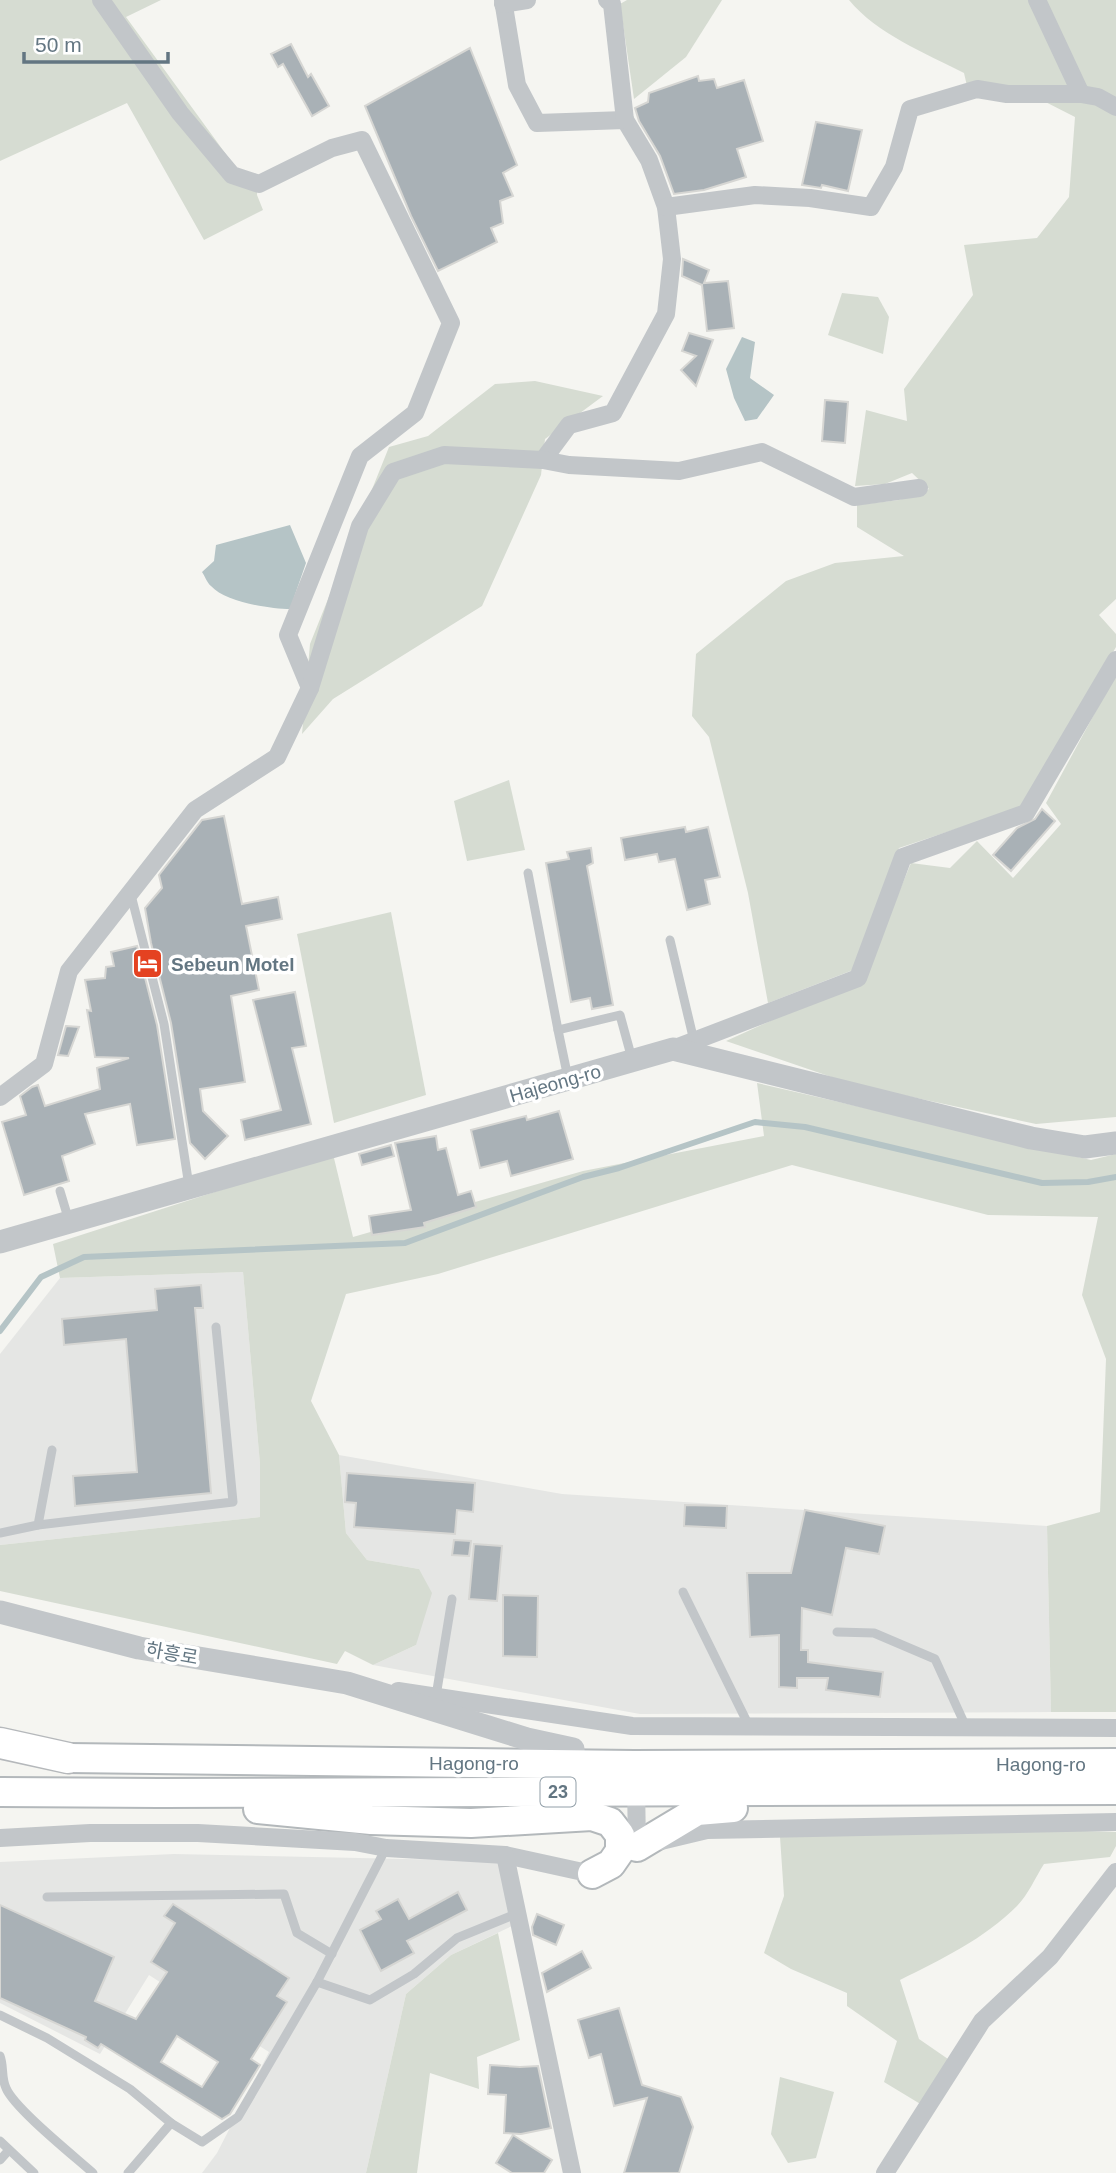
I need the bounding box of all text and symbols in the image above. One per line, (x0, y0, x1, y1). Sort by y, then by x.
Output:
scale bar (24, 21, 168, 65)
text: 50 m (35, 33, 82, 56)
hotel icon: Sebeun Motel (131, 947, 165, 981)
place label: Sebeun Motel (171, 954, 295, 975)
street label: Hajeong-ro (507, 1060, 603, 1107)
street label: 하흥로 (144, 1639, 200, 1668)
street label: Hagong-ro (429, 1753, 519, 1774)
street label: Hagong-ro (996, 1754, 1086, 1775)
road number: 23 (540, 1778, 576, 1806)

